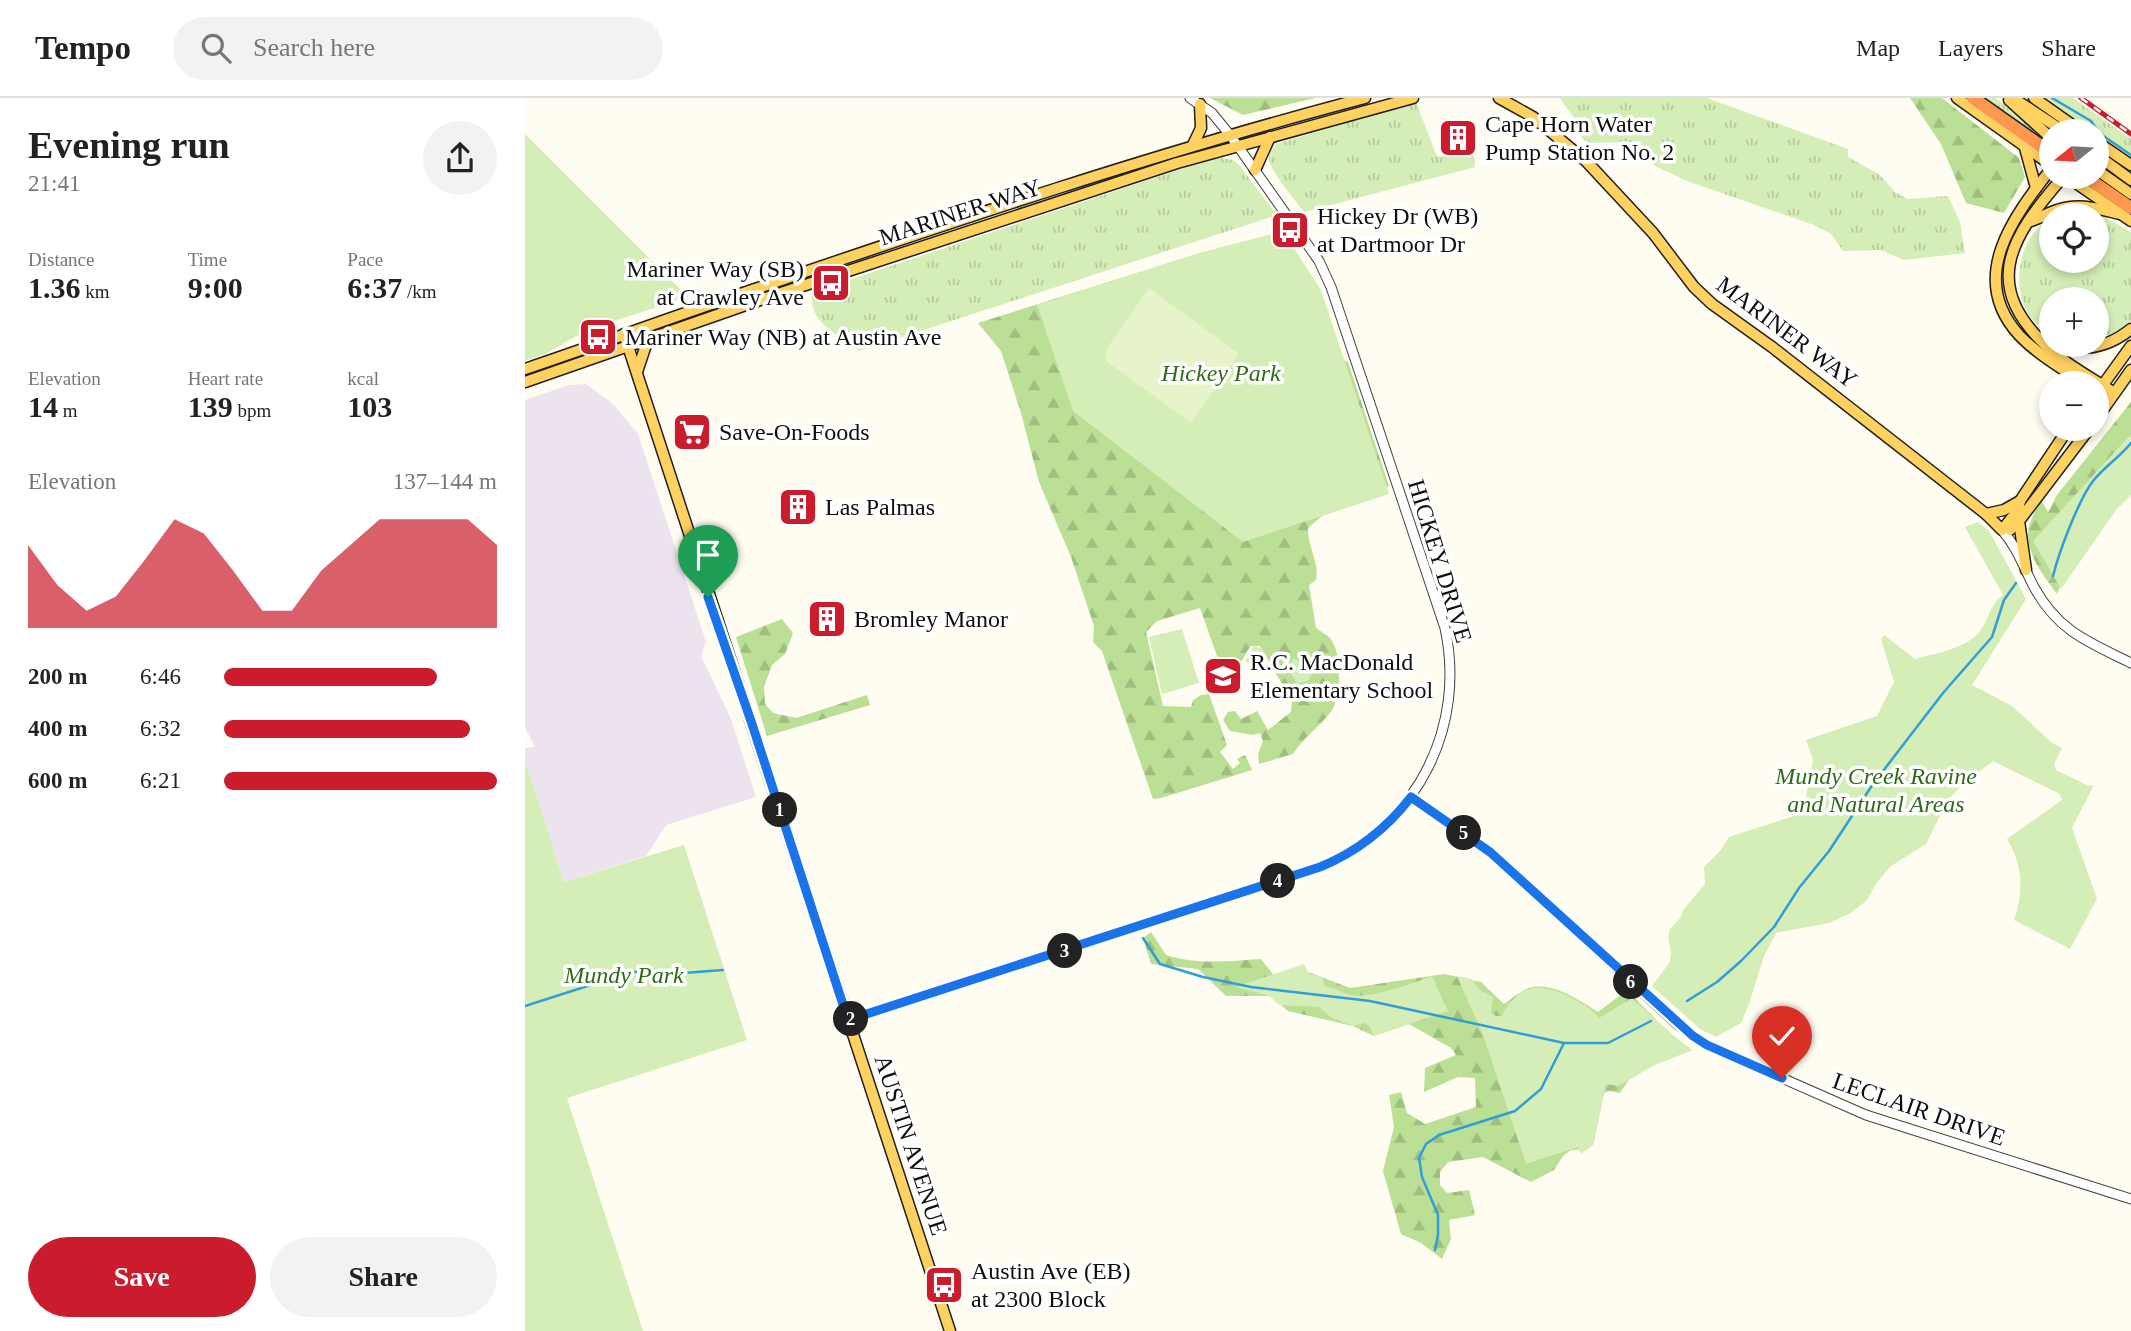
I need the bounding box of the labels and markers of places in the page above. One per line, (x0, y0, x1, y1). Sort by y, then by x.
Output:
place label: Cape Horn Water Pump Station No. 2 (1485, 111, 1674, 165)
building icon: Cape Horn Water Pump Station No. 2 (1437, 117, 1479, 159)
place label: Hickey Dr (WB) at Dartmoor Dr (1317, 203, 1478, 257)
bus stop icon: Hickey Dr (WB) at Dartmoor Dr (1269, 209, 1311, 251)
place label: Mariner Way (SB) at Crawley Ave (626, 256, 804, 310)
bus stop icon: Mariner Way (SB) at Crawley Ave (810, 262, 852, 304)
bus stop icon: Mariner Way (NB) at Austin Ave (577, 316, 619, 358)
place label: Mariner Way (NB) at Austin Ave (625, 324, 941, 350)
supermarket icon: Save-On-Foods (671, 411, 713, 453)
place label: Save-On-Foods (719, 419, 870, 445)
building icon: Las Palmas (777, 486, 819, 528)
place label: Las Palmas (825, 494, 935, 520)
pin (678, 525, 738, 597)
building icon: Bromley Manor (806, 598, 848, 640)
place label: Bromley Manor (854, 606, 1008, 632)
place label: R.C. MacDonald Elementary School (1250, 649, 1434, 703)
school or university icon: R.C. MacDonald Elementary School (1202, 655, 1244, 697)
pin: 1 (763, 792, 797, 828)
pin: 5 (1447, 816, 1481, 850)
pin: 4 (1261, 864, 1295, 898)
pin: 3 (1047, 934, 1083, 968)
pin: 6 (1613, 964, 1649, 1000)
pin: 2 (833, 1002, 869, 1037)
pin (1752, 1006, 1812, 1078)
place label: Austin Ave (EB) at 2300 Block (971, 1258, 1131, 1312)
bus stop icon: Austin Ave (EB) at 2300 Block (923, 1264, 965, 1306)

